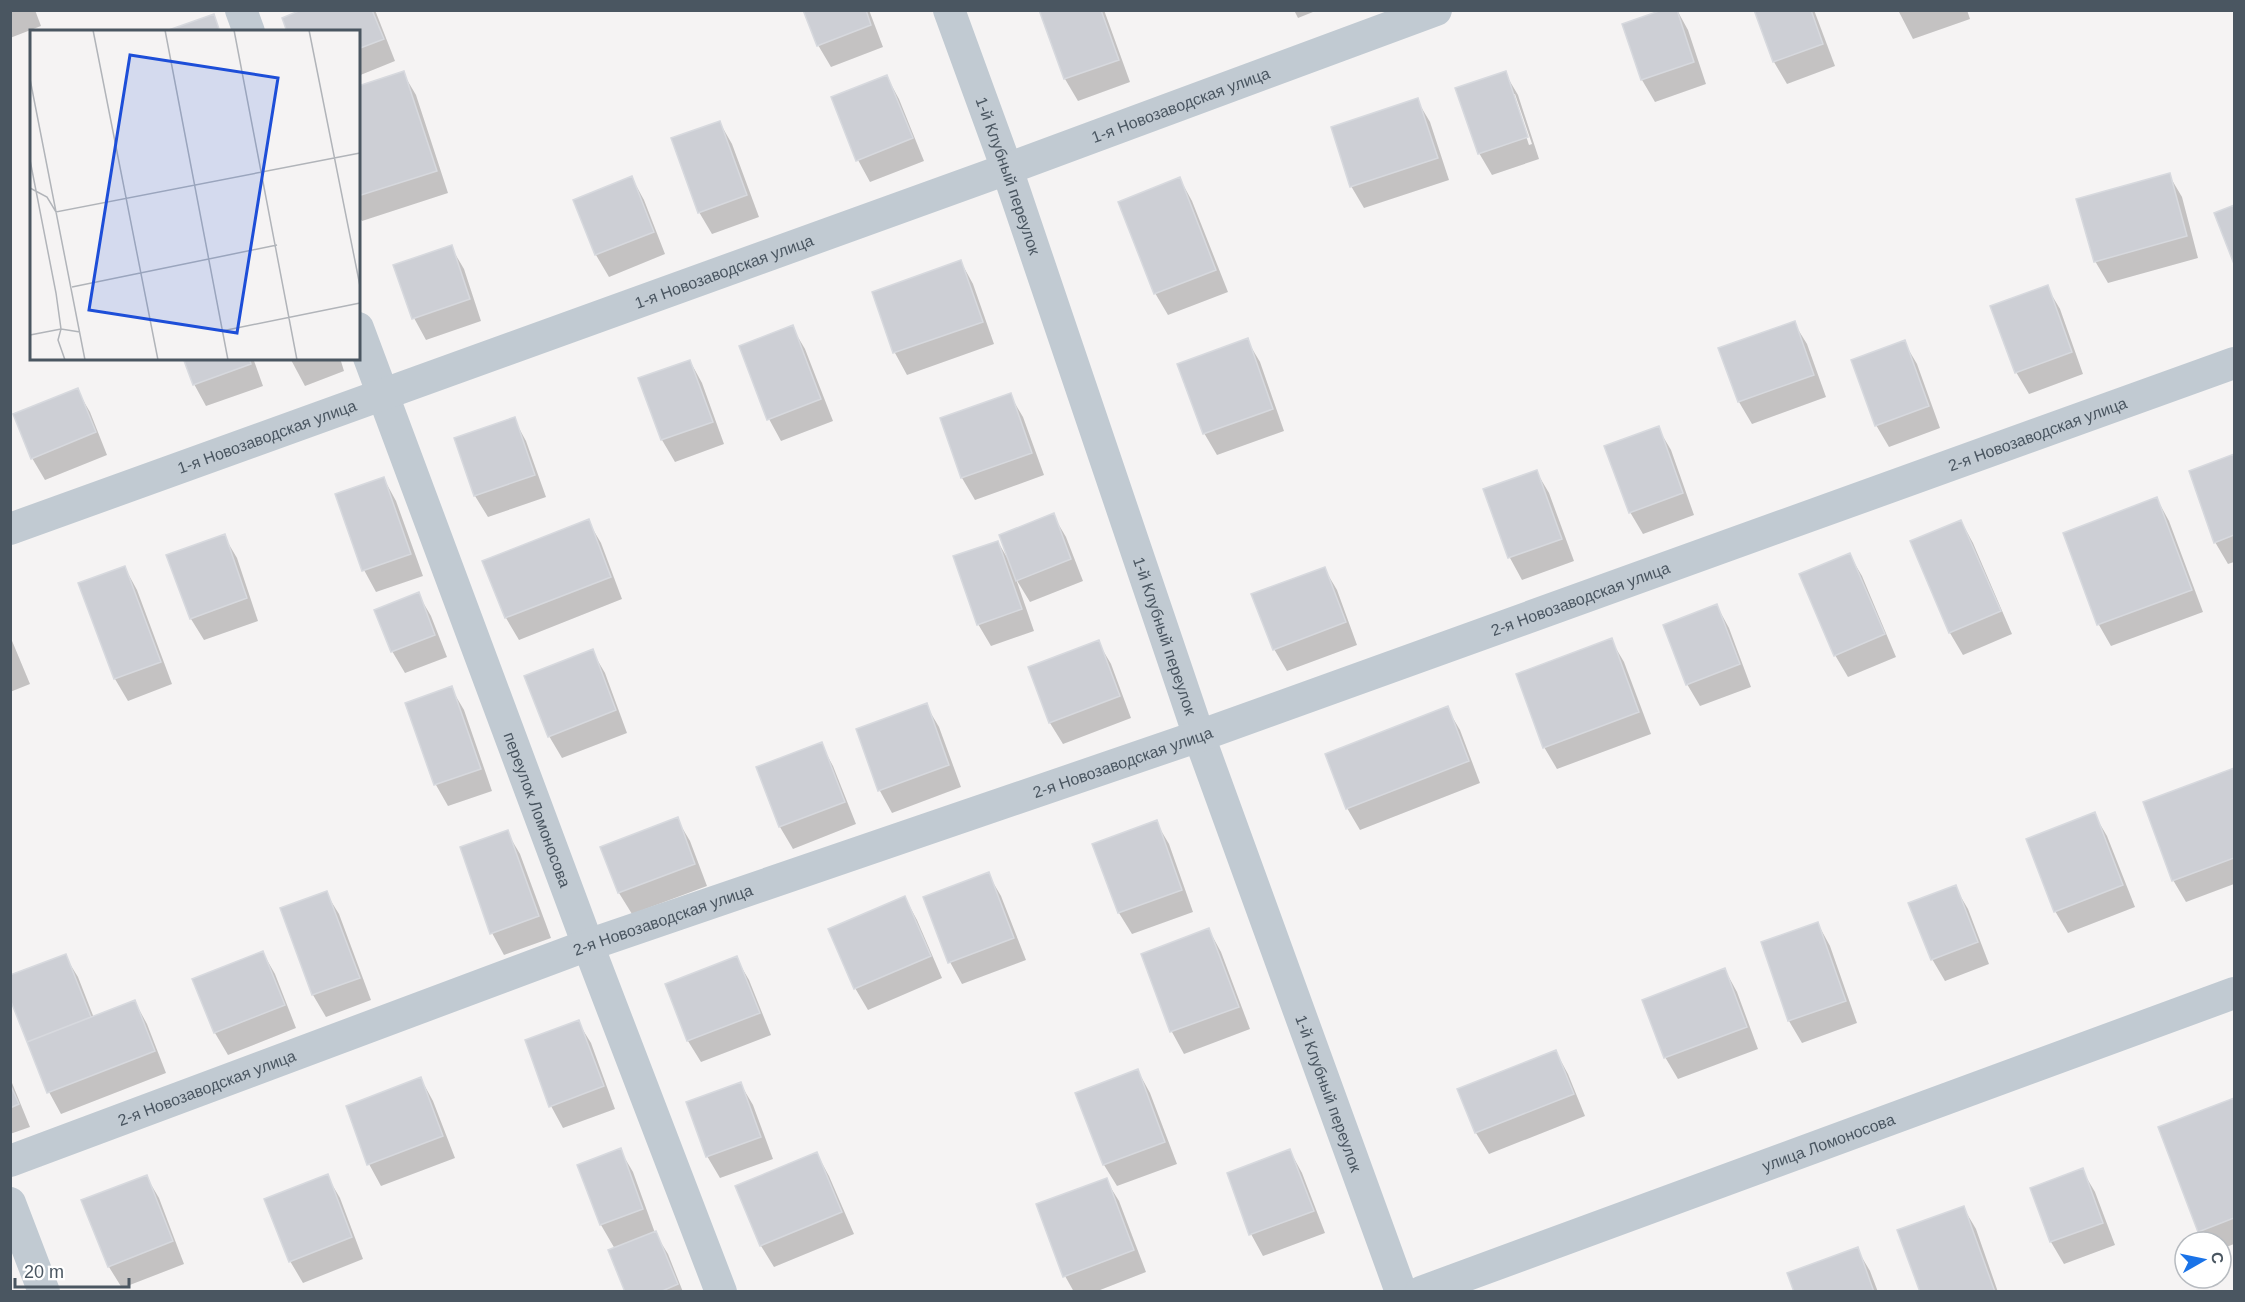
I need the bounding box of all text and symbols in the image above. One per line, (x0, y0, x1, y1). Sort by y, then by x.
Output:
inset map (30, 30, 360, 360)
street label: 1-я Новозаводская улица (1089, 64, 1272, 146)
street label: 1-й Клубный переулок (972, 95, 1044, 258)
street label: 1-я Новозаводская улица (632, 232, 816, 312)
street label: 2-я Новозаводская улица (1946, 394, 2129, 474)
street label: 1-я Новозаводская улица (175, 397, 359, 477)
street label: 1-й Клубный переулок (1130, 555, 1200, 718)
street label: 2-я Новозаводская улица (1489, 559, 1672, 639)
street label: 2-я Новозаводская улица (1031, 724, 1215, 801)
street label: переулок Ломоносова (500, 730, 574, 890)
street label: 2-я Новозаводская улица (571, 881, 755, 959)
street label: 1-й Клубный переулок (1292, 1013, 1365, 1175)
street label: 2-я Новозаводская улица (116, 1047, 298, 1129)
street label: улица Ломоносова (1760, 1111, 1897, 1175)
north arrow (2173, 1230, 2233, 1290)
scale bar (15, 1251, 129, 1289)
text: С (2208, 1251, 2227, 1265)
text: 20 m (24, 1262, 64, 1282)

